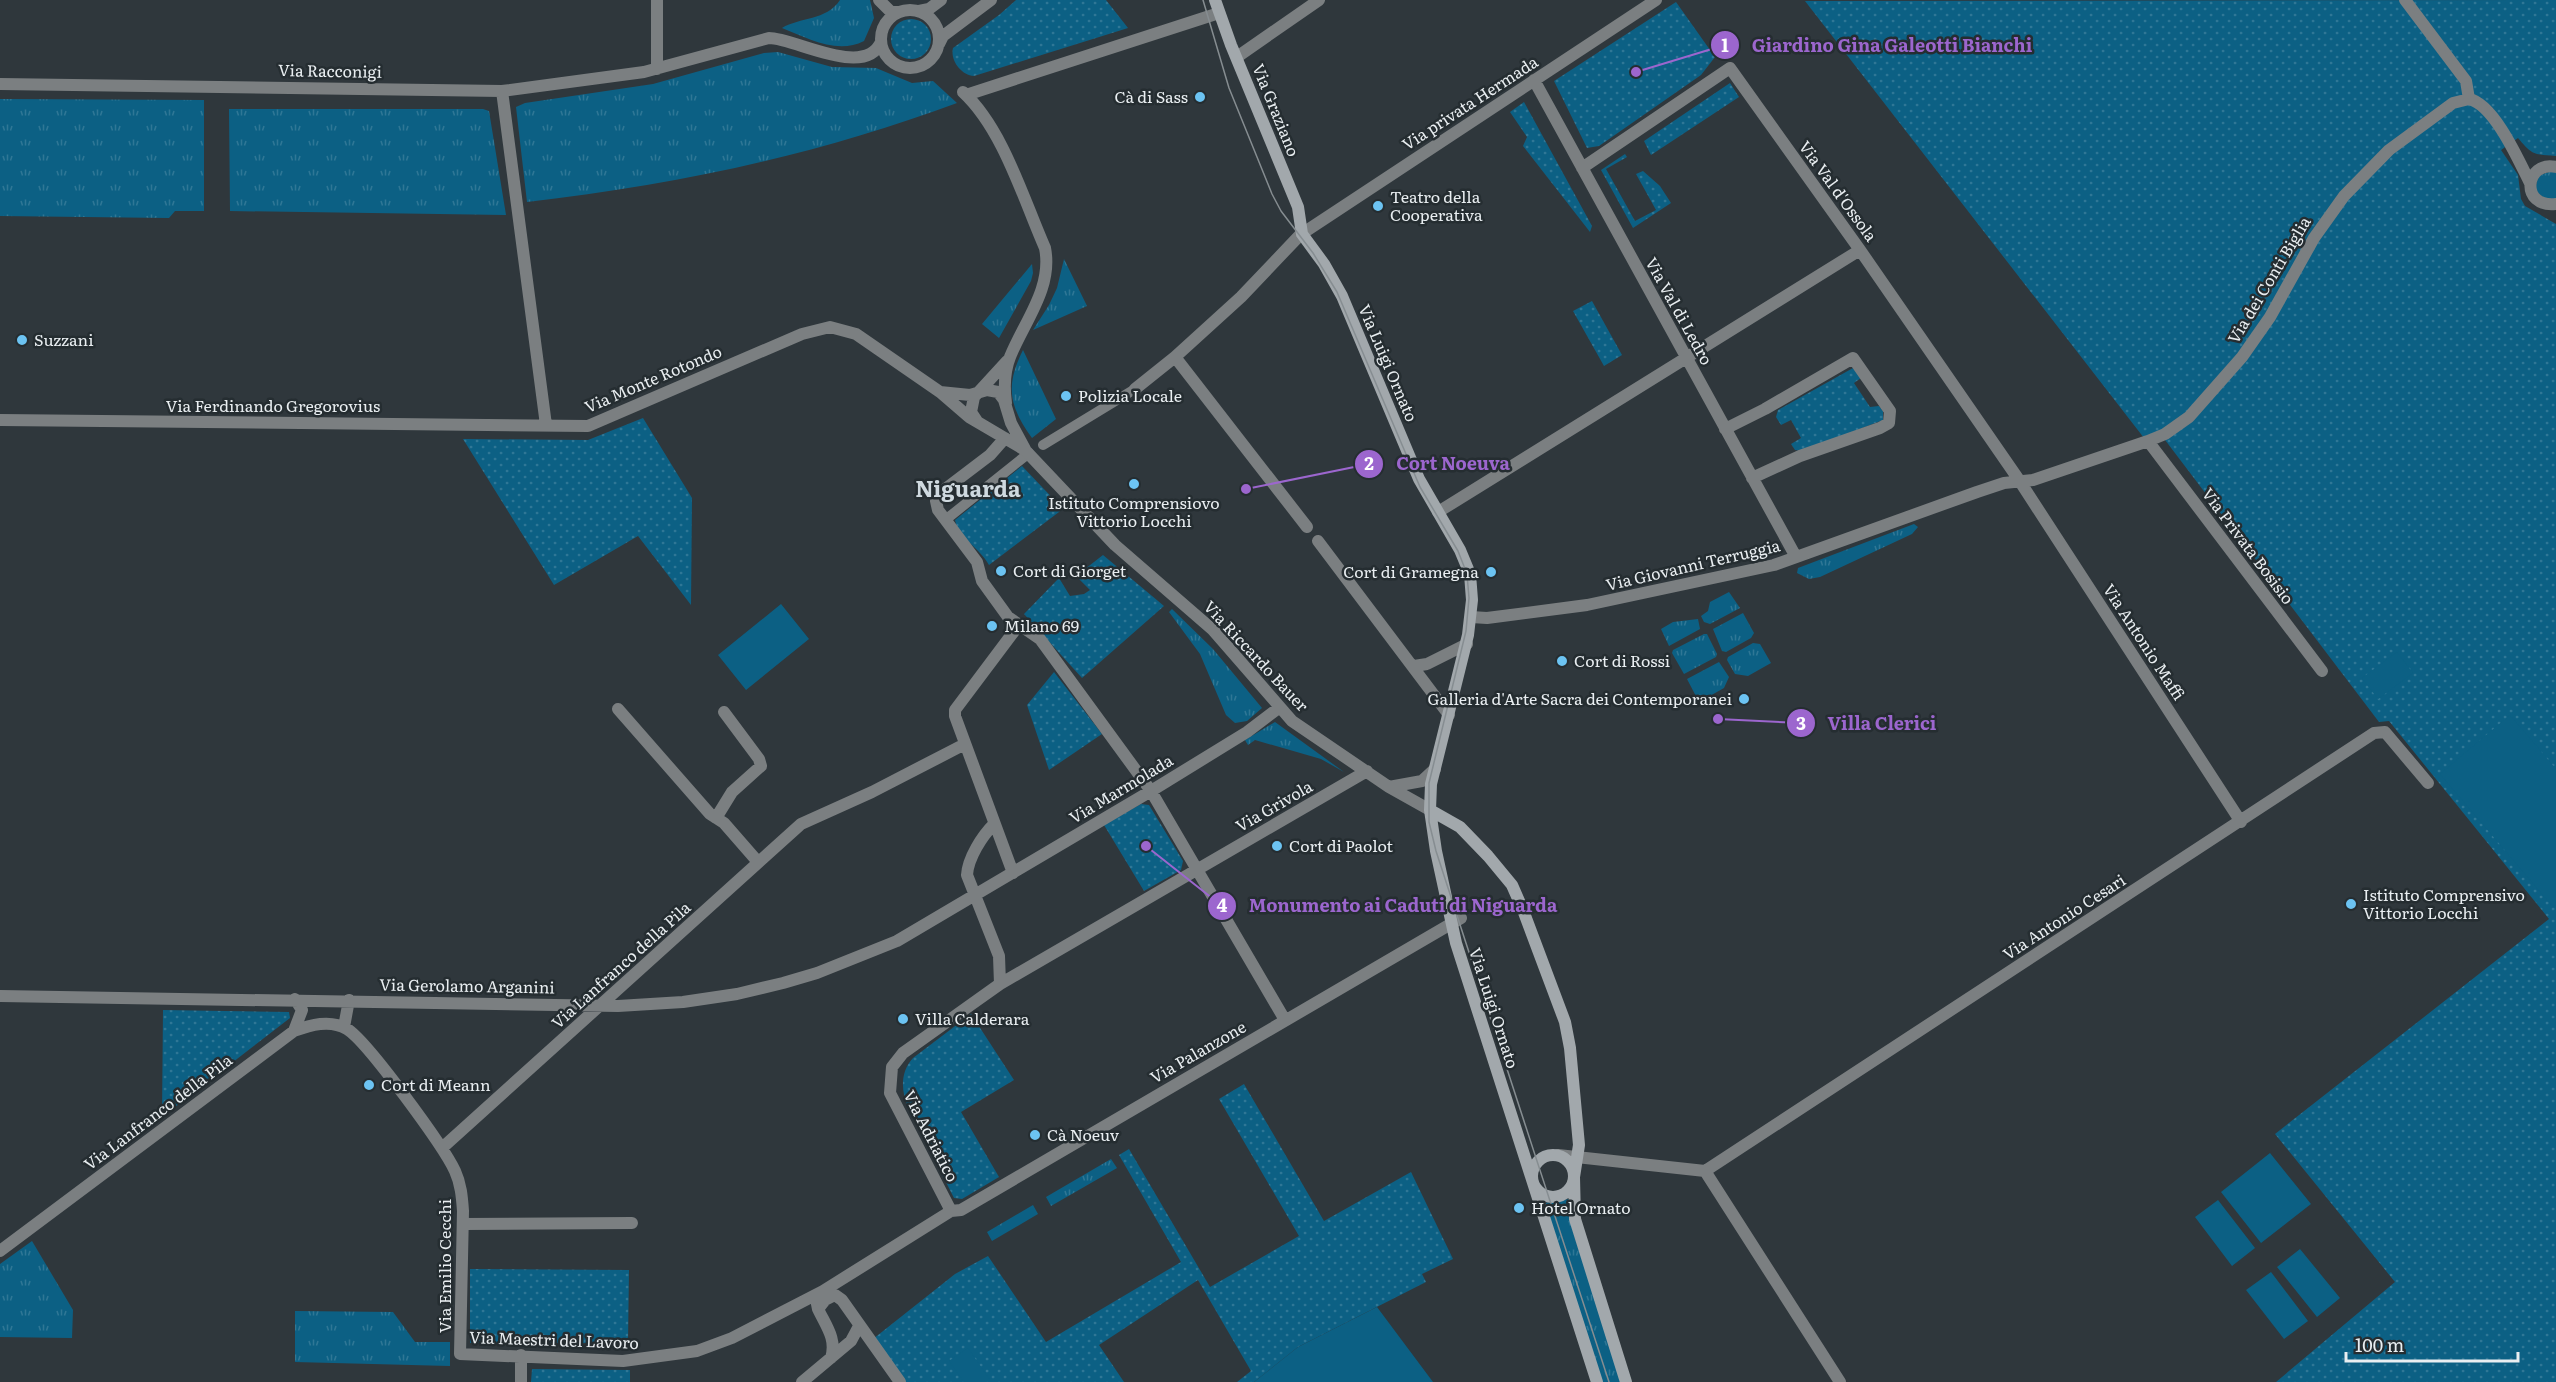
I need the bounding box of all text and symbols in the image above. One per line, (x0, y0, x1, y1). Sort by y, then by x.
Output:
callout: Giardino Gina Galeotti Bianchi (1710, 27, 2044, 63)
text: 1 (1721, 31, 1729, 58)
text: Giardino Gina Galeotti Bianchi (1752, 31, 2033, 58)
street label: Via privata Hermada (1397, 49, 1542, 155)
street label: Via Racconigi (278, 57, 382, 83)
street label: Via Graziano (1247, 60, 1306, 160)
place label: Cà di Sass (1114, 84, 1188, 108)
marker: Cà di Sass (1193, 90, 1207, 104)
street label: Via Val d'Ossola (1794, 135, 1884, 246)
place label: Teatro della Cooperativa (1390, 184, 1483, 226)
marker: Teatro della Cooperativa (1371, 199, 1385, 213)
street label: Via dei Conti Biglia (2221, 211, 2316, 348)
street label: Via Val di Ledro (1640, 252, 1719, 369)
street label: Via Luigi Ornato (1353, 300, 1425, 425)
place label: Suzzani (34, 327, 94, 351)
marker: Suzzani (15, 333, 29, 347)
street label: Via Monte Rotondo (580, 338, 725, 418)
place label: Polizia Locale (1078, 383, 1182, 407)
marker: Polizia Locale (1059, 389, 1073, 403)
street label: Via Ferdinando Gregorovius (166, 393, 380, 417)
callout: Cort Noeuva (1354, 446, 1522, 482)
text: 2 (1364, 449, 1374, 476)
text: Cort Noeuva (1396, 449, 1510, 476)
district label: Niguarda (915, 471, 1021, 504)
marker: Istituto Comprensiovo Vittorio Locchi (1127, 477, 1141, 491)
street label: Via Privata Bosisio (2197, 482, 2301, 609)
place label: Istituto Comprensiovo Vittorio Locchi (1048, 490, 1220, 532)
street label: Via Giovanni Terruggia (1603, 532, 1783, 596)
place label: Cort di Giorget (1013, 558, 1127, 582)
place label: Cort di Gramegna (1343, 559, 1479, 583)
marker: Cort di Giorget (994, 564, 1008, 578)
marker: Cort di Gramegna (1484, 565, 1498, 579)
street label: Via Antonio Maffi (2098, 578, 2192, 705)
street label: Via Riccardo Bauer (1199, 594, 1315, 717)
place label: Milano 69 (1004, 613, 1079, 637)
marker: Milano 69 (985, 619, 999, 633)
place label: Cort di Rossi (1574, 648, 1670, 672)
marker: Cort di Rossi (1555, 654, 1569, 668)
place label: Galleria d'Arte Sacra dei Contemporanei (1428, 686, 1732, 710)
marker: Galleria d'Arte Sacra dei Contemporanei (1737, 692, 1751, 706)
callout: Villa Clerici (1786, 705, 1949, 741)
text: 3 (1796, 709, 1806, 736)
text: Villa Clerici (1828, 709, 1937, 736)
street label: Via Marmolada (1064, 747, 1177, 829)
street label: Via Grivola (1231, 773, 1317, 837)
place label: Cort di Paolot (1289, 833, 1394, 857)
marker: Cort di Paolot (1270, 839, 1284, 853)
street label: Via Antonio Cesari (1997, 867, 2130, 965)
place label: Istituto Comprensivo Vittorio Locchi (2363, 882, 2525, 924)
callout: Monumento ai Caduti di Niguarda (1207, 888, 1570, 924)
text: 4 (1217, 891, 1228, 918)
text: Monumento ai Caduti di Niguarda (1249, 891, 1558, 918)
street label: Via Lanfranco della Pila (545, 895, 696, 1034)
marker: Istituto Comprensivo Vittorio Locchi (2344, 897, 2358, 911)
street label: Via Luigi Ornato (1464, 944, 1526, 1071)
street label: Via Gerolamo Arganini (379, 971, 555, 999)
place label: Villa Calderara (915, 1006, 1030, 1030)
marker: Villa Calderara (896, 1012, 910, 1026)
street label: Via Palanzone (1145, 1014, 1250, 1088)
street label: Via Lanfranco della Pila (78, 1047, 237, 1175)
place label: Cort di Meann (381, 1072, 491, 1096)
marker: Cort di Meann (362, 1078, 376, 1092)
street label: Via Adriatico (898, 1085, 965, 1186)
place label: Cà Noeuv (1047, 1122, 1120, 1146)
marker: Cà Noeuv (1028, 1128, 1042, 1142)
place label: Hotel Ornato (1531, 1195, 1631, 1219)
street label: Via Emilio Cecchi (432, 1199, 456, 1333)
marker: Hotel Ornato (1512, 1201, 1526, 1215)
street label: Via Maestri del Lavoro (469, 1324, 639, 1354)
scale bar (2346, 1325, 2518, 1363)
text: 100 m (2355, 1331, 2404, 1358)

